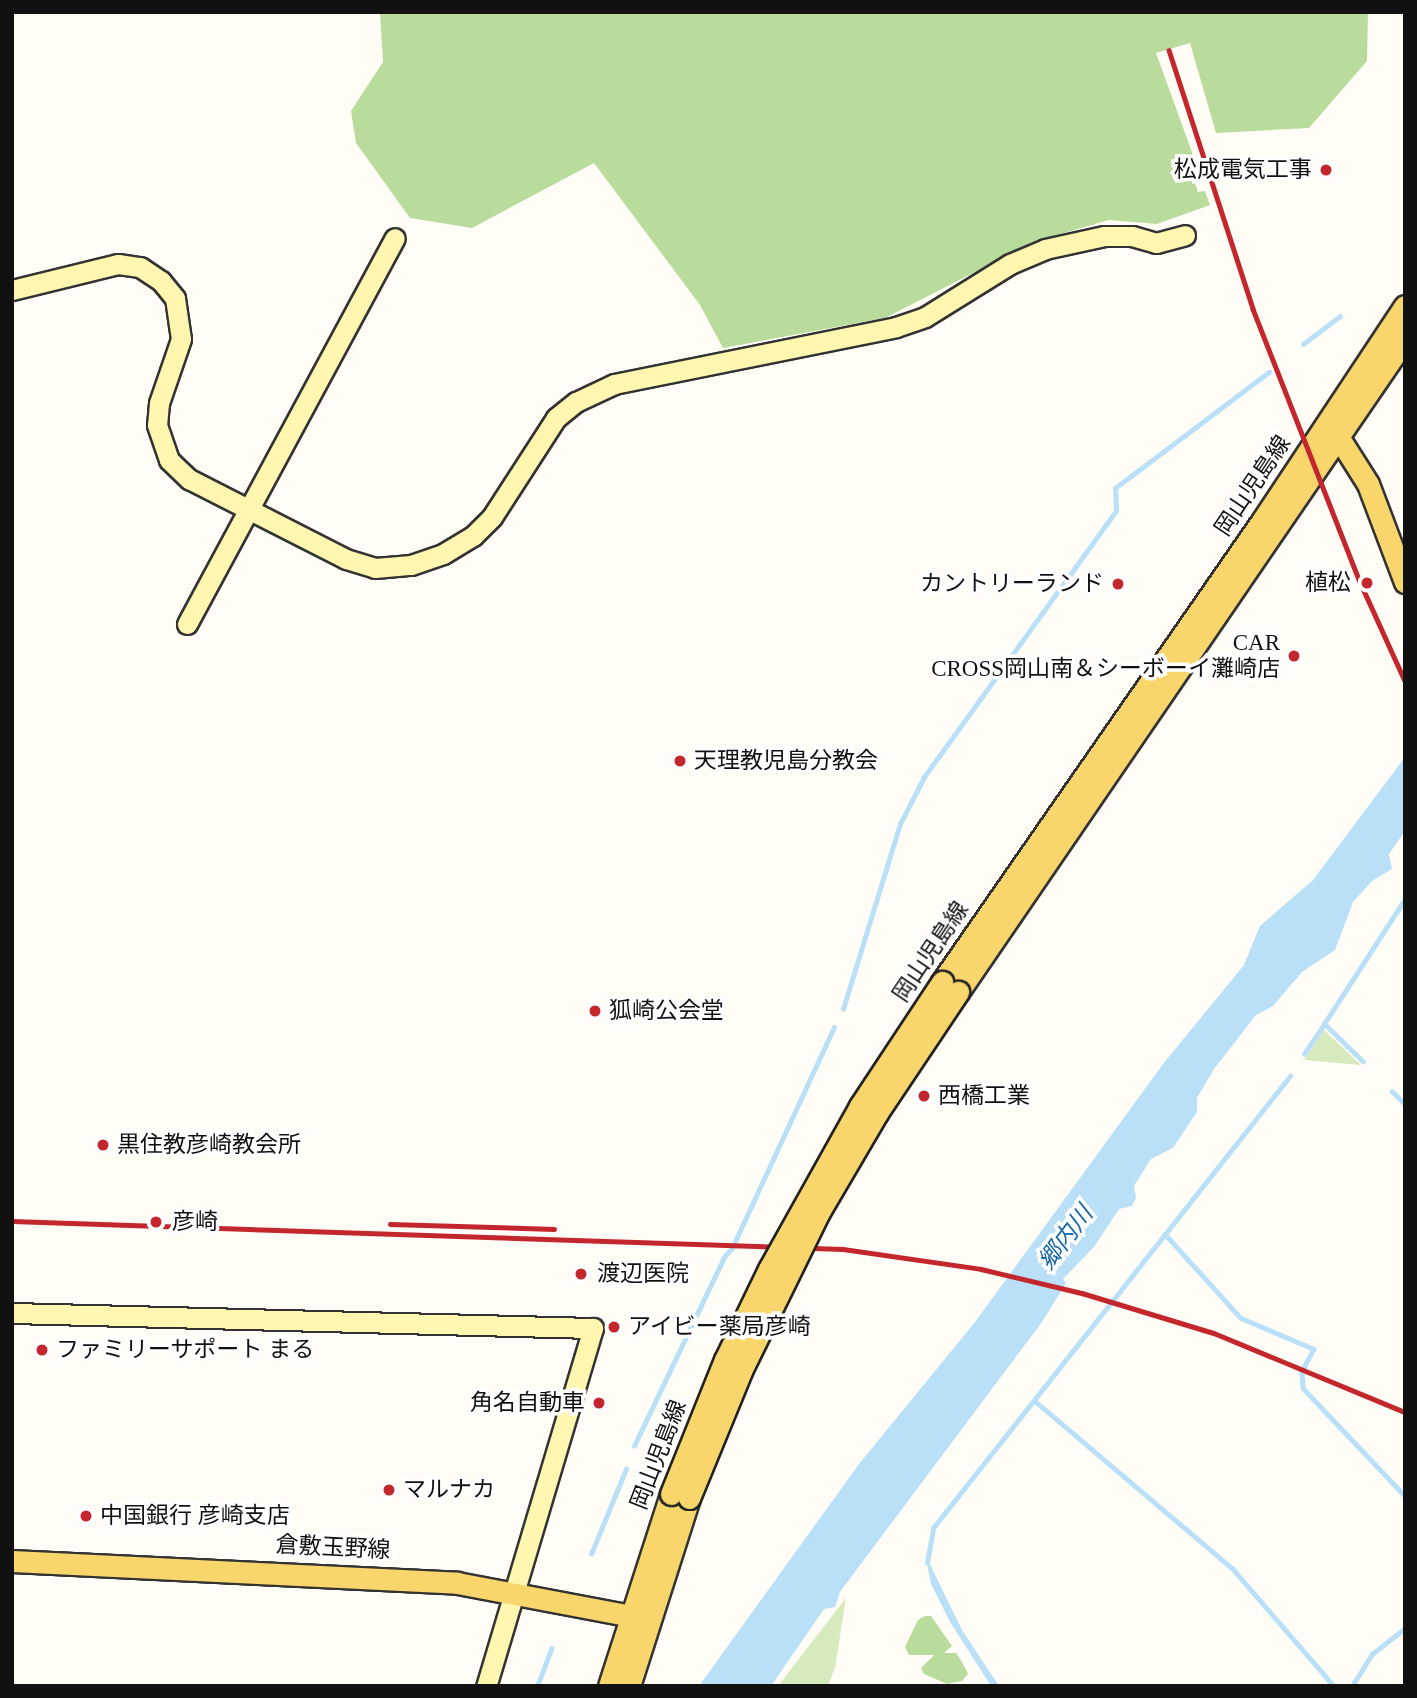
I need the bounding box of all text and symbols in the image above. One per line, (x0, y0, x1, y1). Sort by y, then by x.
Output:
place label: 松成電気工事 (1174, 156, 1312, 184)
marker: 松成電気工事 (1318, 162, 1334, 178)
street label: 岡山児島線 (1209, 431, 1297, 541)
place label: 植松 (1305, 569, 1351, 597)
place label: カントリーランド (920, 570, 1104, 598)
marker: 植松 (1357, 573, 1377, 593)
marker: カントリーランド (1110, 576, 1126, 592)
place label: CAR CROSS岡山南＆シーボーイ灘崎店 (931, 629, 1280, 683)
marker: CAR CROSS岡山南＆シーボーイ灘崎店 (1286, 648, 1302, 664)
place label: 天理教児島分教会 (694, 747, 878, 775)
marker: 天理教児島分教会 (672, 753, 688, 769)
street label: 岡山児島線 (887, 897, 975, 1007)
place label: 狐崎公会堂 (609, 997, 724, 1025)
marker: 狐崎公会堂 (587, 1003, 603, 1019)
place label: 西橋工業 (938, 1082, 1030, 1110)
marker: 西橋工業 (916, 1088, 932, 1104)
place label: 黒住教彦崎教会所 (117, 1131, 301, 1159)
marker: 黒住教彦崎教会所 (95, 1137, 111, 1153)
water label: 郷内川 (1033, 1201, 1099, 1275)
place label: 彦崎 (172, 1208, 218, 1236)
marker: 彦崎 (146, 1212, 166, 1232)
place label: 渡辺医院 (597, 1260, 689, 1288)
marker: 渡辺医院 (571, 1264, 591, 1284)
place label: アイビー薬局彦崎 (628, 1313, 812, 1341)
marker: アイビー薬局彦崎 (606, 1319, 622, 1335)
place label: ファミリーサポート まる (56, 1336, 315, 1364)
marker: ファミリーサポート まる (34, 1342, 50, 1358)
place label: 角名自動車 (470, 1389, 585, 1417)
marker: 角名自動車 (591, 1395, 607, 1411)
street label: 岡山児島線 (626, 1396, 692, 1514)
place label: マルナカ (403, 1476, 495, 1504)
marker: マルナカ (381, 1482, 397, 1498)
place label: 中国銀行 彦崎支店 (100, 1502, 290, 1530)
marker: 中国銀行 彦崎支店 (78, 1508, 94, 1524)
street label: 倉敷玉野線 (275, 1531, 391, 1565)

